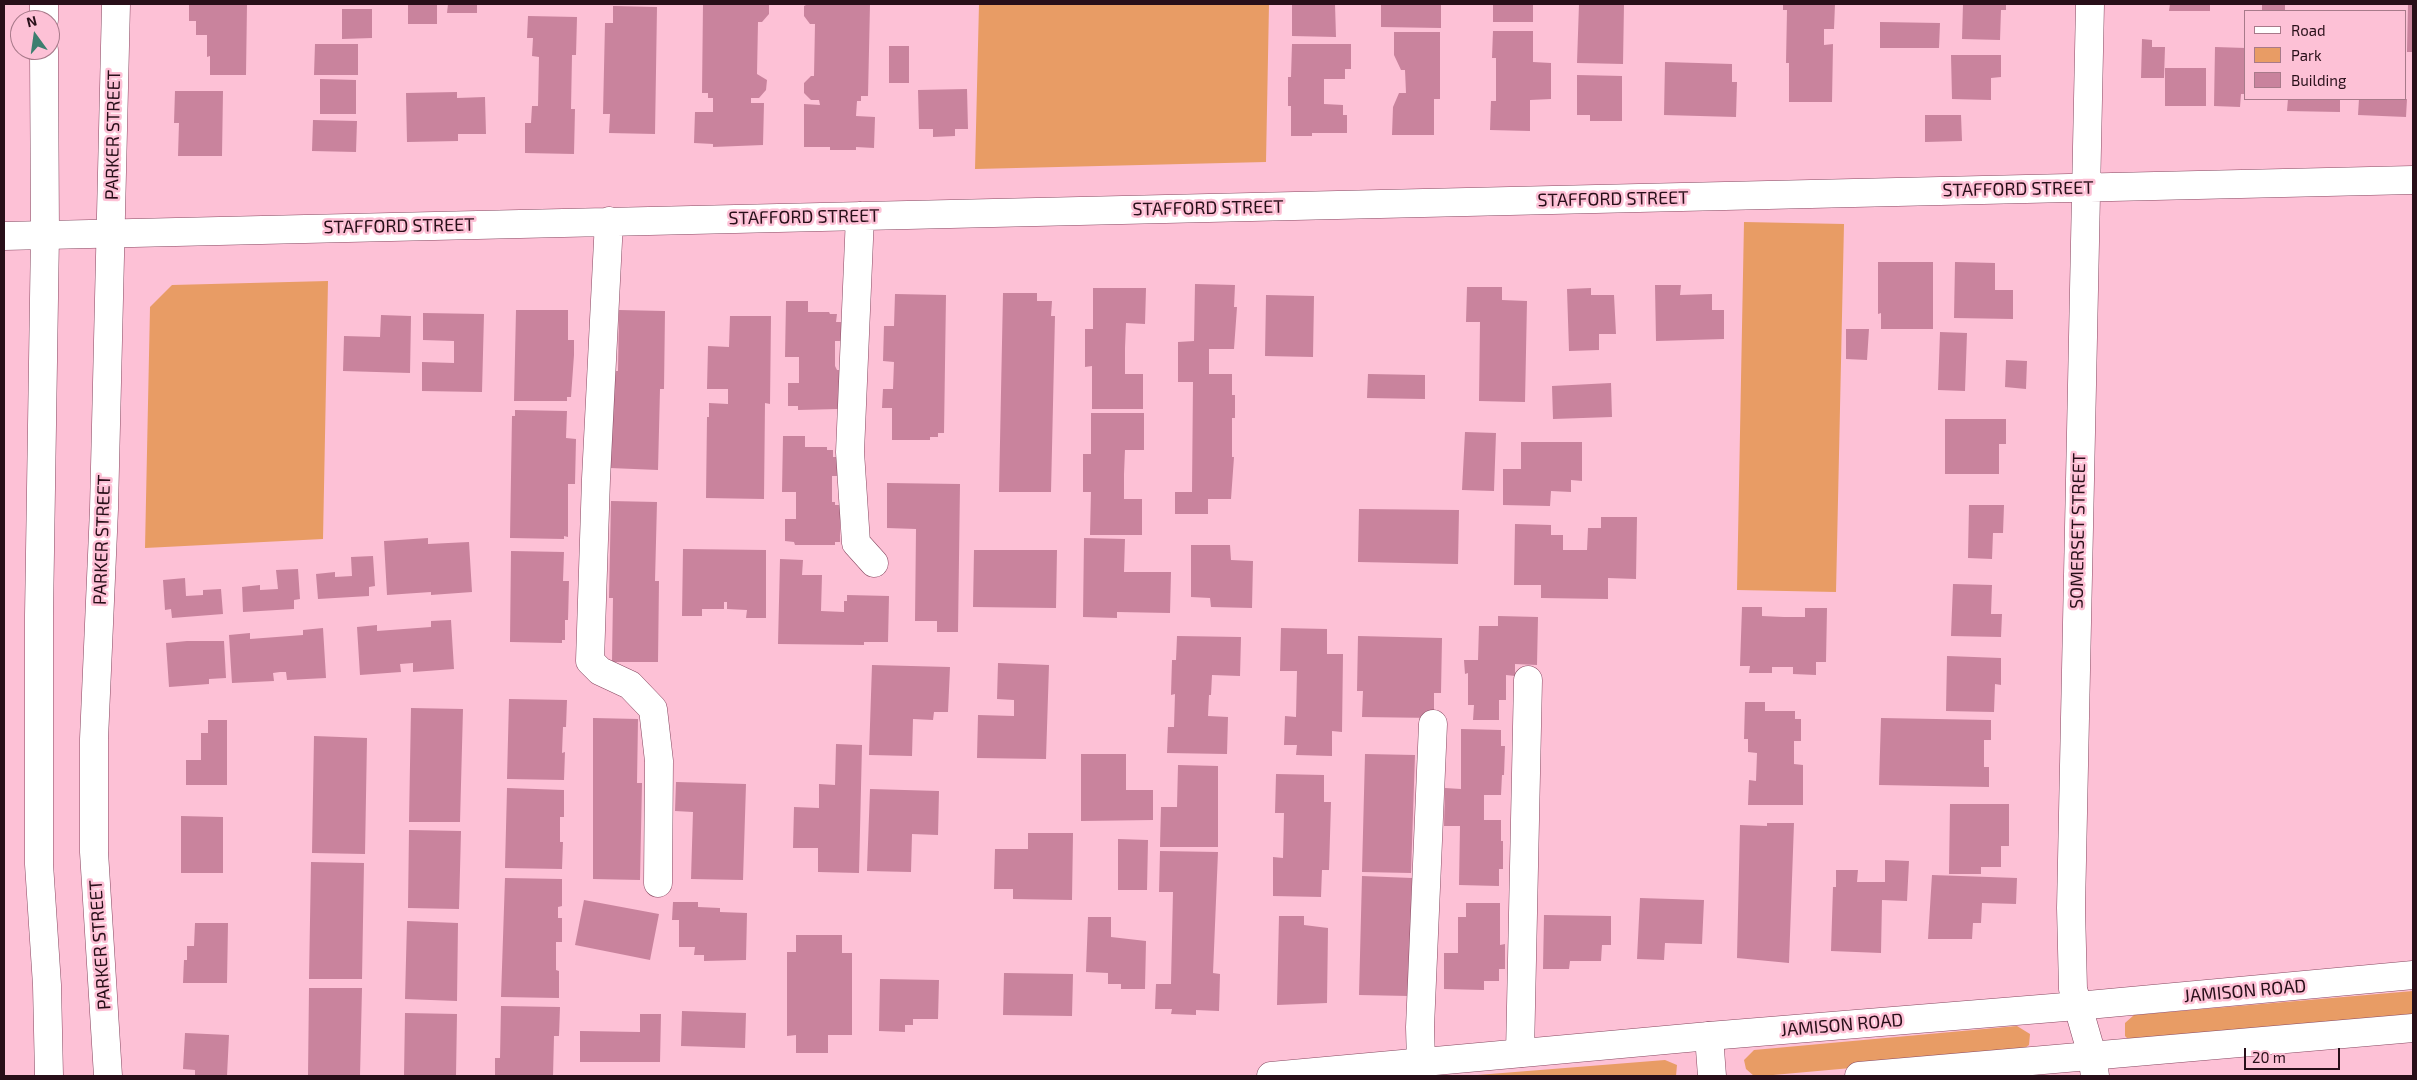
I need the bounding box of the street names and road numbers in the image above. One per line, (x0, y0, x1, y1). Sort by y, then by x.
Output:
street label: PARKER STREET (101, 70, 125, 200)
street label: STAFFORD STREET (1942, 177, 2094, 201)
street label: STAFFORD STREET (1537, 187, 1689, 211)
street label: STAFFORD STREET (1132, 196, 1284, 220)
street label: STAFFORD STREET (728, 205, 880, 229)
street label: STAFFORD STREET (323, 214, 475, 238)
street label: SOMERSET STREET (2066, 453, 2090, 609)
street label: PARKER STREET (89, 474, 115, 606)
street label: PARKER STREET (85, 879, 115, 1011)
street label: JAMISON ROAD (2183, 975, 2307, 1007)
street label: JAMISON ROAD (1780, 1009, 1904, 1041)

